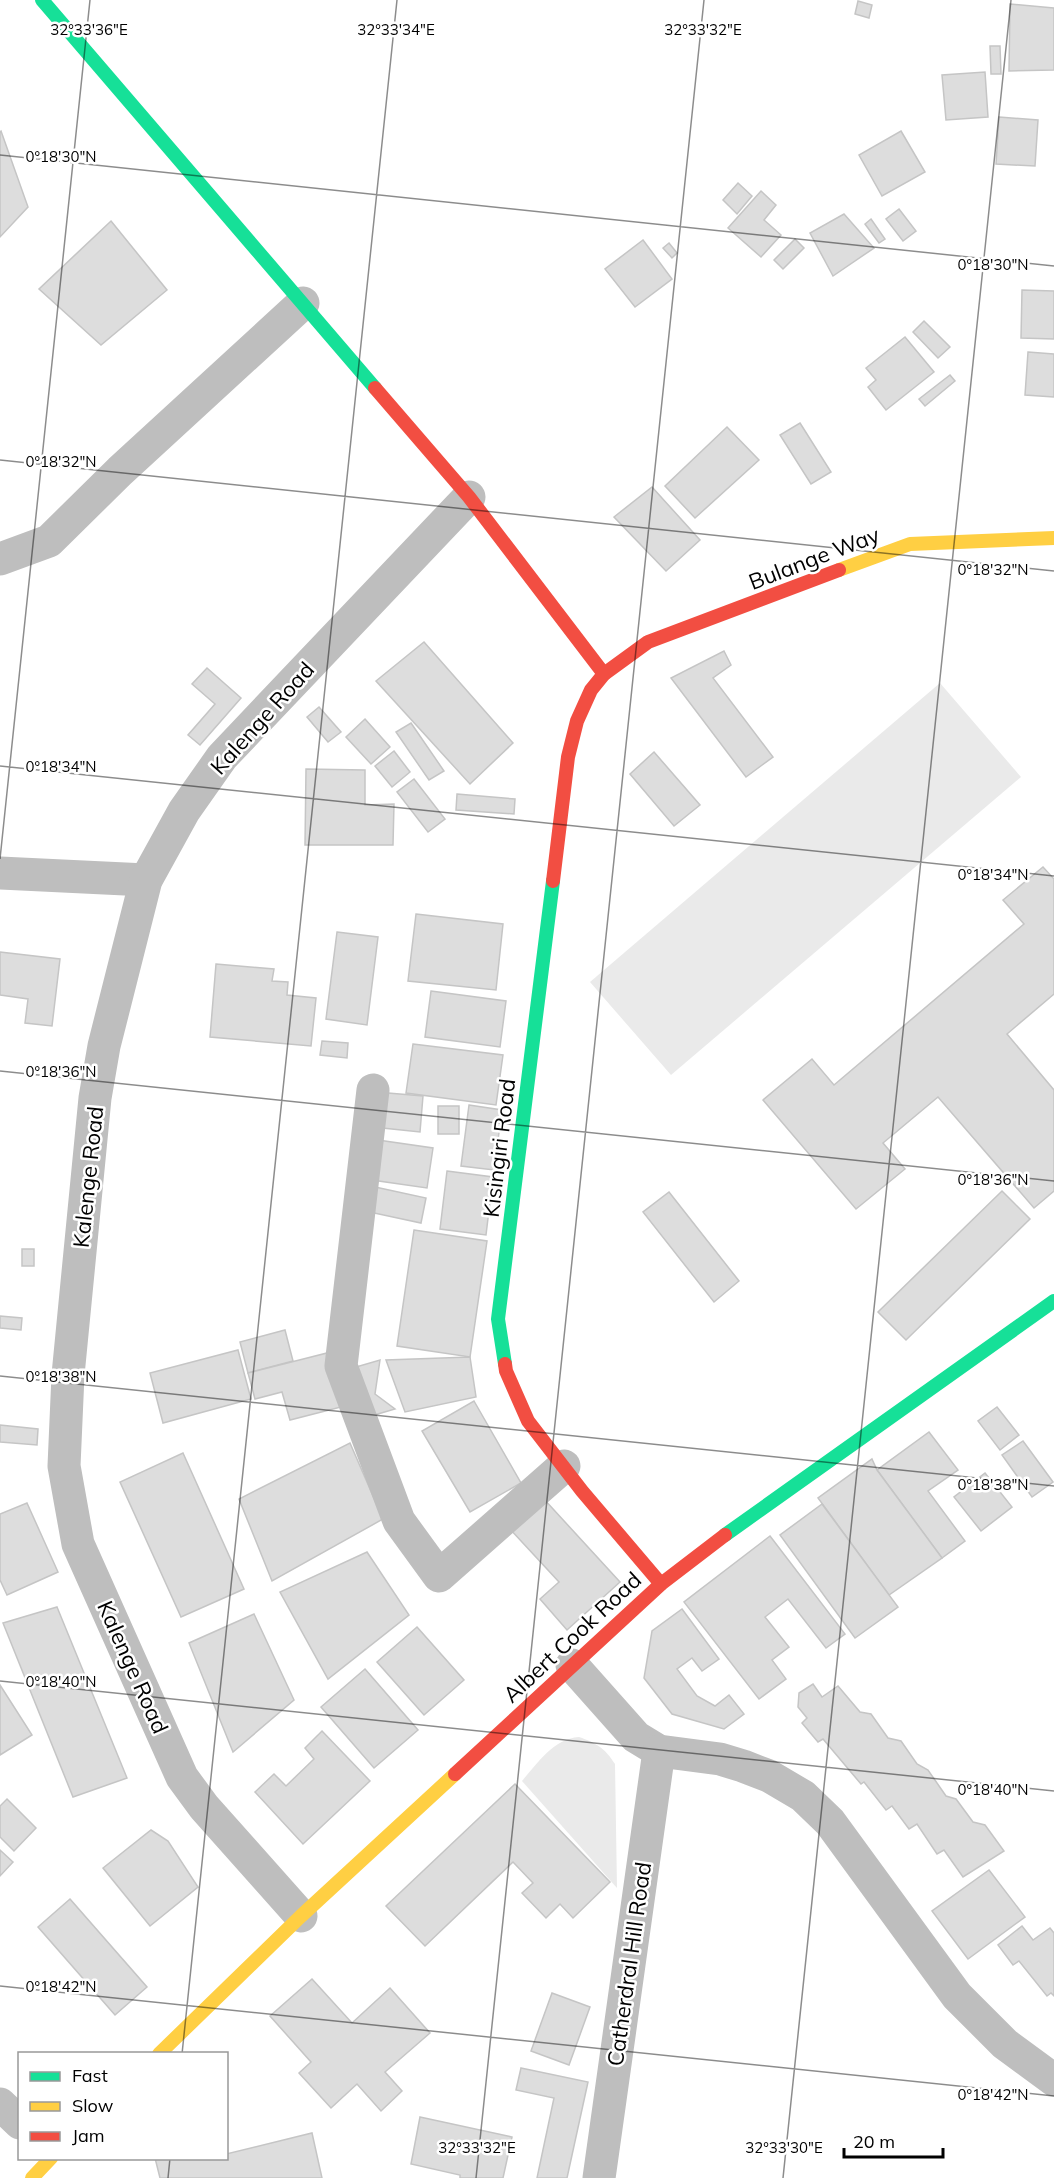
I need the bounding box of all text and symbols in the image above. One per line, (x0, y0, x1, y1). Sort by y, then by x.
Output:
text: 32°33'36"E (50, 20, 128, 39)
text: 32°33'34"E (357, 20, 435, 39)
text: 32°33'32"E (664, 20, 742, 39)
text: 0°18'30"N (26, 147, 96, 166)
text: 0°18'30"N (958, 255, 1028, 274)
text: 0°18'32"N (26, 452, 96, 471)
street label: Bulange Way (745, 520, 884, 596)
text: 0°18'32"N (958, 560, 1028, 579)
street label: Kalenge Road (204, 656, 320, 780)
text: 0°18'34"N (26, 757, 96, 776)
text: 0°18'34"N (958, 865, 1028, 884)
text: 0°18'36"N (26, 1062, 96, 1081)
street label: Kisingiri Road (477, 1077, 521, 1219)
street label: Kalenge Road (67, 1105, 109, 1249)
text: 0°18'36"N (958, 1170, 1028, 1189)
text: 0°18'38"N (26, 1367, 96, 1386)
text: 0°18'38"N (958, 1475, 1028, 1494)
street label: Albert Cook Road (497, 1566, 647, 1708)
street label: Kalenge Road (91, 1596, 175, 1738)
text: 0°18'40"N (26, 1672, 96, 1691)
text: 0°18'40"N (958, 1780, 1028, 1799)
street label: Catherdral Hill Road (601, 1860, 657, 2068)
text: 0°18'42"N (26, 1977, 96, 1996)
legend (18, 2052, 228, 2160)
text: Fast (72, 2064, 108, 2087)
text: 0°18'42"N (958, 2085, 1028, 2104)
text: Slow (72, 2094, 114, 2117)
scale bar (844, 2121, 943, 2159)
text: Jam (72, 2124, 105, 2147)
text: 20 m (853, 2130, 895, 2153)
text: 32°33'32"E (438, 2138, 516, 2157)
text: 32°33'30"E (745, 2138, 823, 2157)

